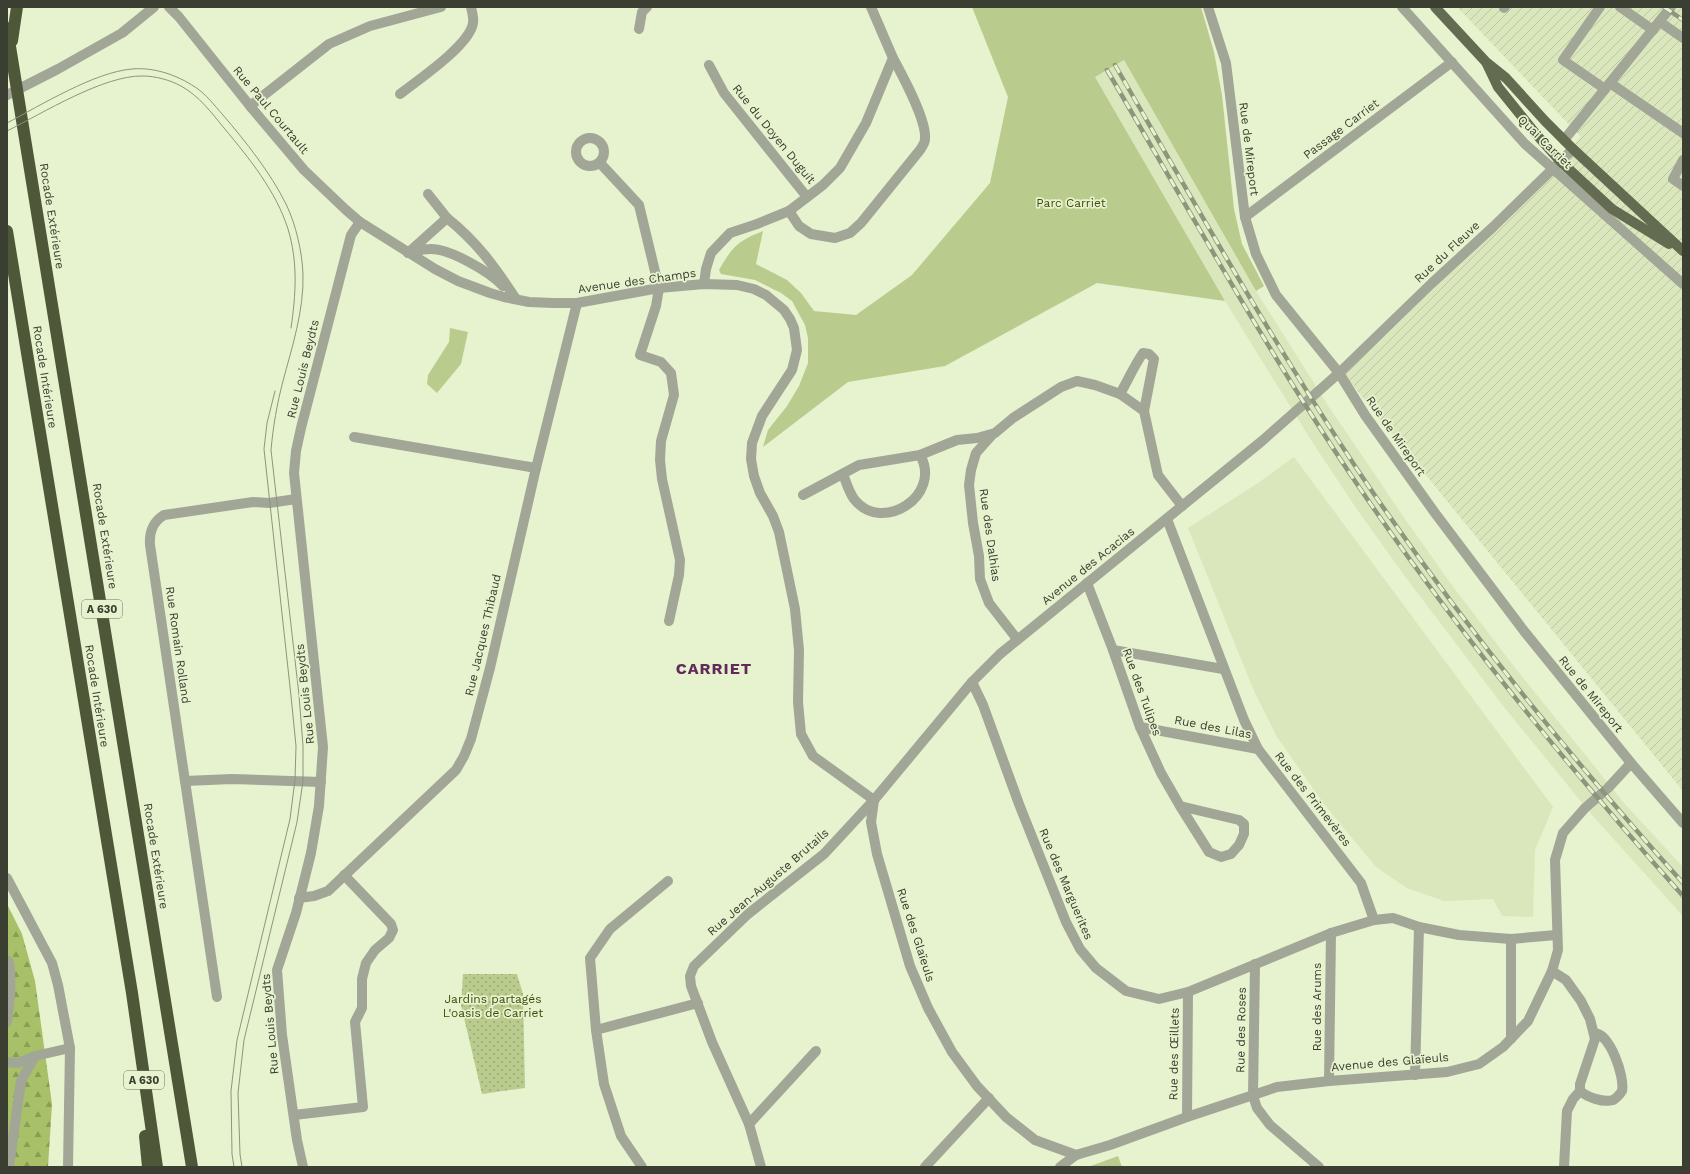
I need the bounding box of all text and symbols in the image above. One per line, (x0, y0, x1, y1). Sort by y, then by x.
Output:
street label: Rue Paul Courtault (230, 63, 312, 157)
street label: Rue du Doyen Duguit (730, 82, 818, 186)
street label: Passage Carriet (1301, 96, 1381, 162)
street label: Rue de Mireport (1236, 101, 1262, 197)
street label: Quai Carriet (1515, 113, 1575, 171)
street label: Rocade Extérieure (37, 162, 67, 270)
park label: Parc Carriet (1036, 196, 1106, 210)
street label: Rue du Fleuve (1412, 218, 1482, 286)
street label: Avenue des Champs (577, 266, 697, 296)
street label: Rue Louis Beydts (284, 318, 322, 420)
street label: Rocade Intérieure (30, 325, 60, 429)
street label: Rue de Mireport (1363, 393, 1429, 479)
street label: Rocade Extérieure (90, 482, 120, 590)
street label: Rue des Dalhias (977, 487, 1003, 583)
street label: Avenue des Acacias (1039, 524, 1137, 608)
street label: Rue Jacques Thibaud (462, 573, 504, 697)
street label: Rue Romain Rolland (163, 585, 193, 705)
road number: A 630 (82, 600, 122, 618)
street label: Rue Louis Beydts (293, 643, 317, 745)
street label: Rocade Intérieure (82, 644, 112, 748)
street label: Rue des Tulipes (1120, 646, 1164, 738)
street label: Rue de Mireport (1556, 653, 1626, 735)
district label: CARRIET (676, 659, 752, 678)
street label: Rue des Lilas (1173, 713, 1253, 741)
street label: Rue des Primevères (1272, 749, 1354, 849)
street label: Rocade Extérieure (141, 802, 171, 910)
street label: Rue Jean-Auguste Brutails (704, 825, 832, 939)
street label: Rue des Marguerites (1036, 826, 1096, 942)
street label: Rue des Glaïeuls (894, 886, 938, 984)
street label: Rue des Arums (1310, 963, 1324, 1051)
street label: Rue Louis Beydts (259, 973, 281, 1075)
street label: Rue des Roses (1233, 987, 1249, 1073)
park label: Jardins partagés L'oasis de Carriet (443, 992, 543, 1020)
street label: Rue des Œillets (1166, 1008, 1182, 1100)
street label: Avenue des Glaïeuls (1331, 1050, 1449, 1074)
road number: A 630 (124, 1071, 164, 1089)

